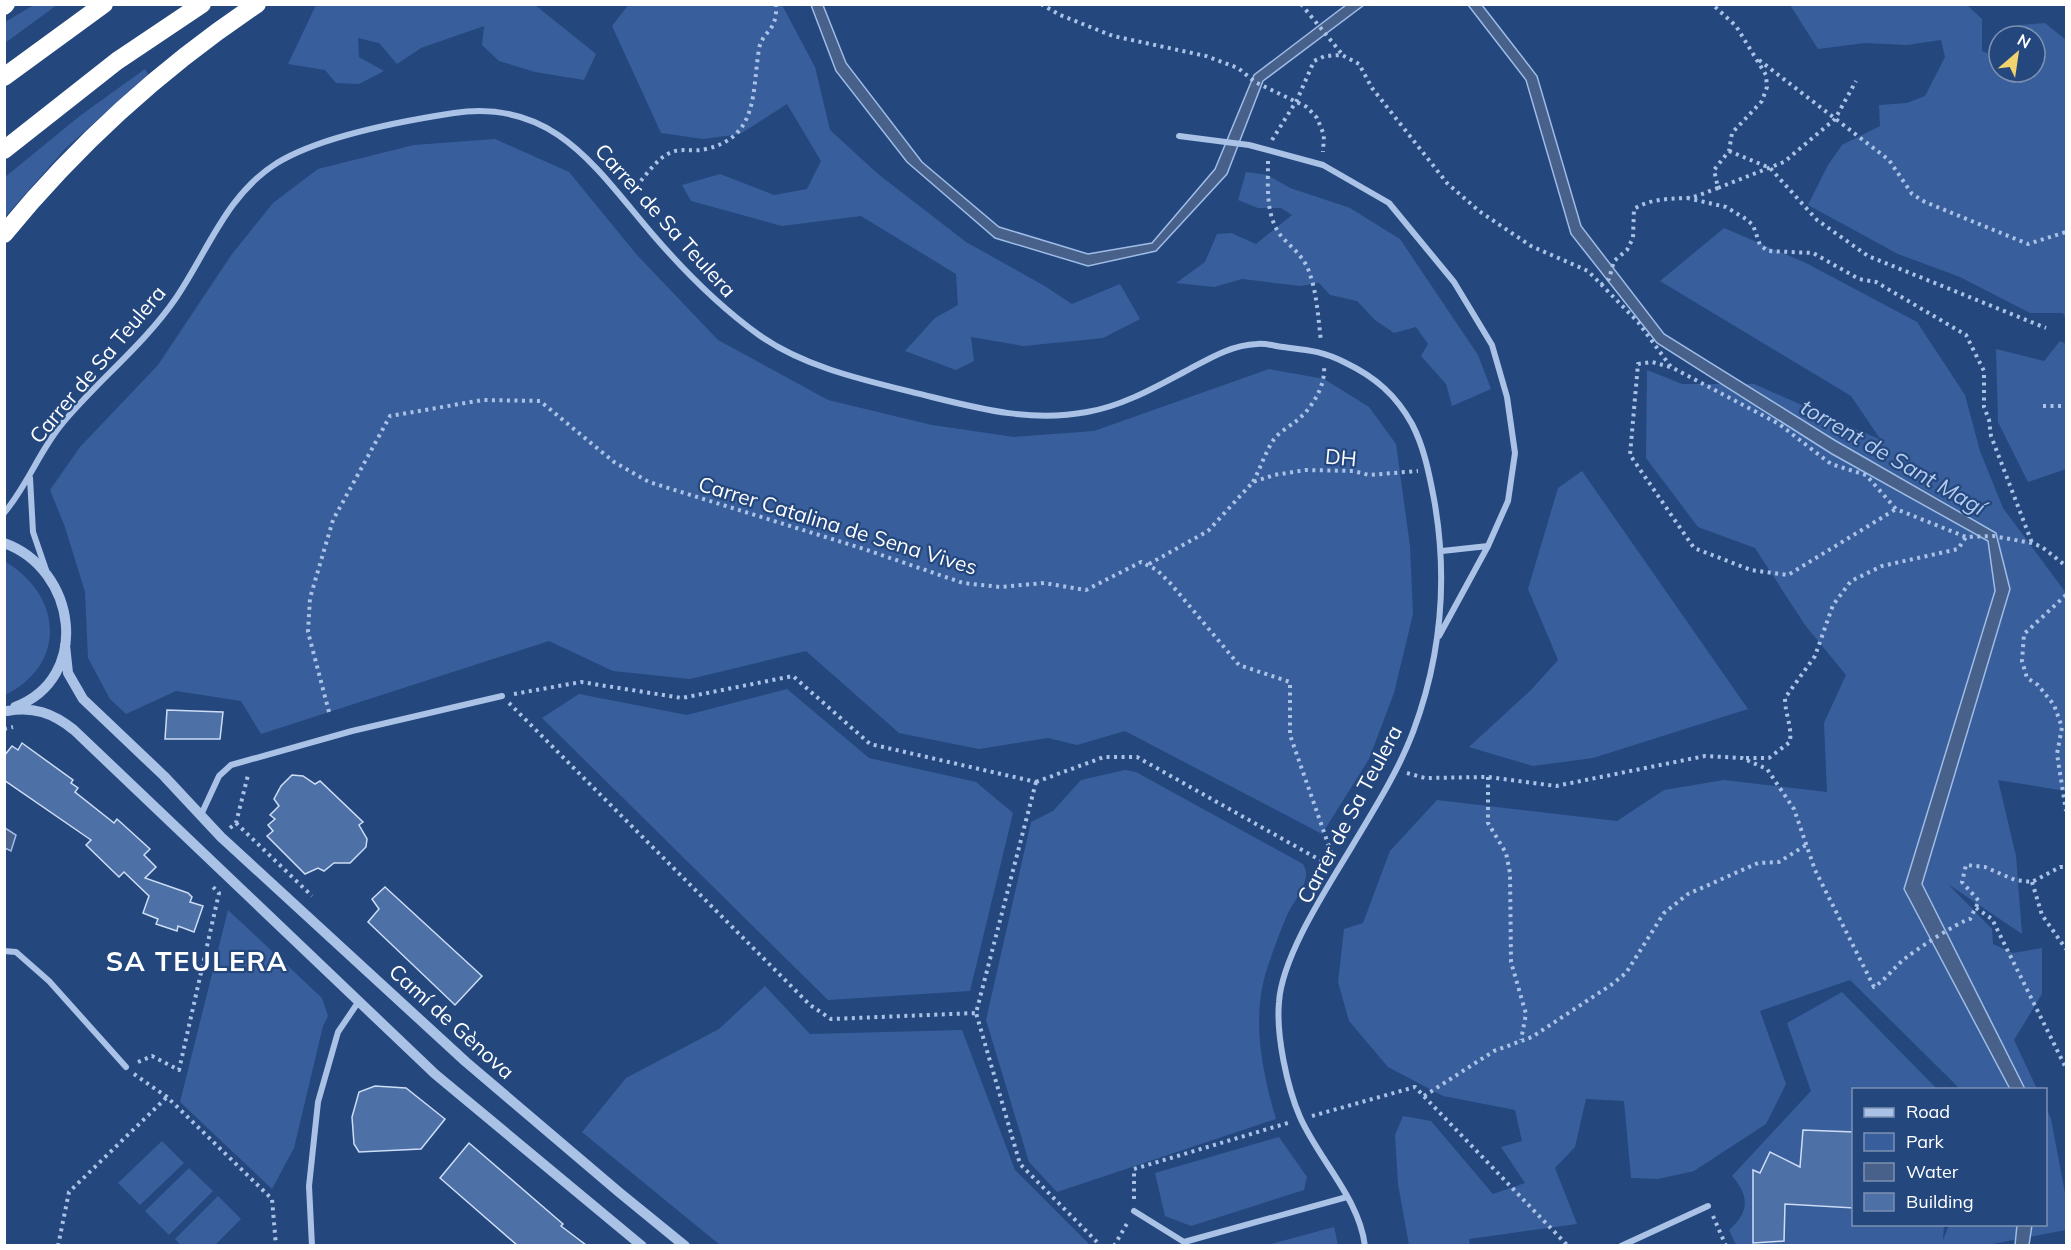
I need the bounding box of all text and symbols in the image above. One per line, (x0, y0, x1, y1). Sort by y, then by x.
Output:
north arrow (1987, 24, 2047, 84)
text: N (2014, 29, 2034, 53)
street label: Carrer de Sa Teulera (590, 138, 742, 302)
street label: Carrer de Sa Teulera (23, 280, 171, 448)
water label: torrent de Sant Magí (1795, 393, 1993, 523)
street label: DH (1324, 443, 1358, 471)
street label: Carrer Catalina de Sena Vives (695, 470, 981, 580)
street label: Carrer de Sa Teulera (1291, 720, 1407, 908)
district label: SA TEULERA (106, 944, 288, 978)
street label: Camí de Gènova (384, 958, 520, 1084)
legend (1852, 1088, 2047, 1226)
text: Road (1906, 1100, 1950, 1123)
text: Park (1906, 1130, 1945, 1153)
text: Water (1906, 1160, 1959, 1183)
text: Building (1906, 1190, 1974, 1213)

